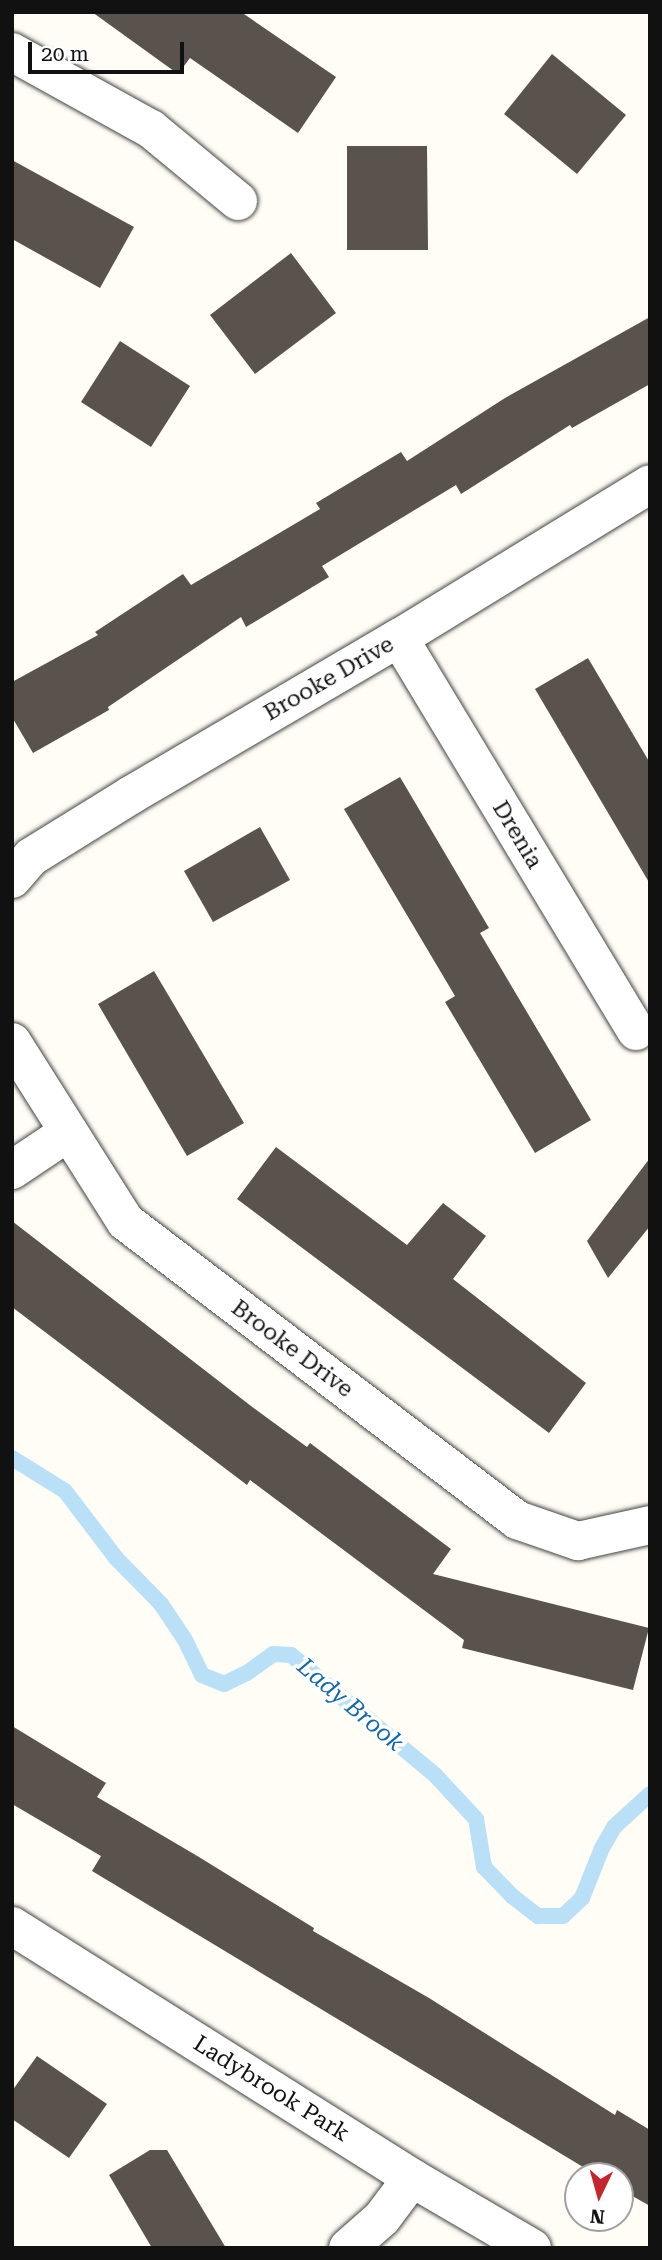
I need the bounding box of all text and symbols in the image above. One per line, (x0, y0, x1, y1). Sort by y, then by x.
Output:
scale bar (32, 28, 187, 72)
text: 20 m (41, 42, 89, 66)
street label: Brooke Drive (259, 631, 399, 727)
street label: Drenia (486, 796, 548, 874)
street label: Brooke Drive (226, 1294, 358, 1404)
water label: Lady Brook (291, 1652, 409, 1758)
street label: Ladybrook Park (188, 2030, 354, 2148)
north arrow (564, 2162, 634, 2232)
text: N (589, 2204, 606, 2229)

